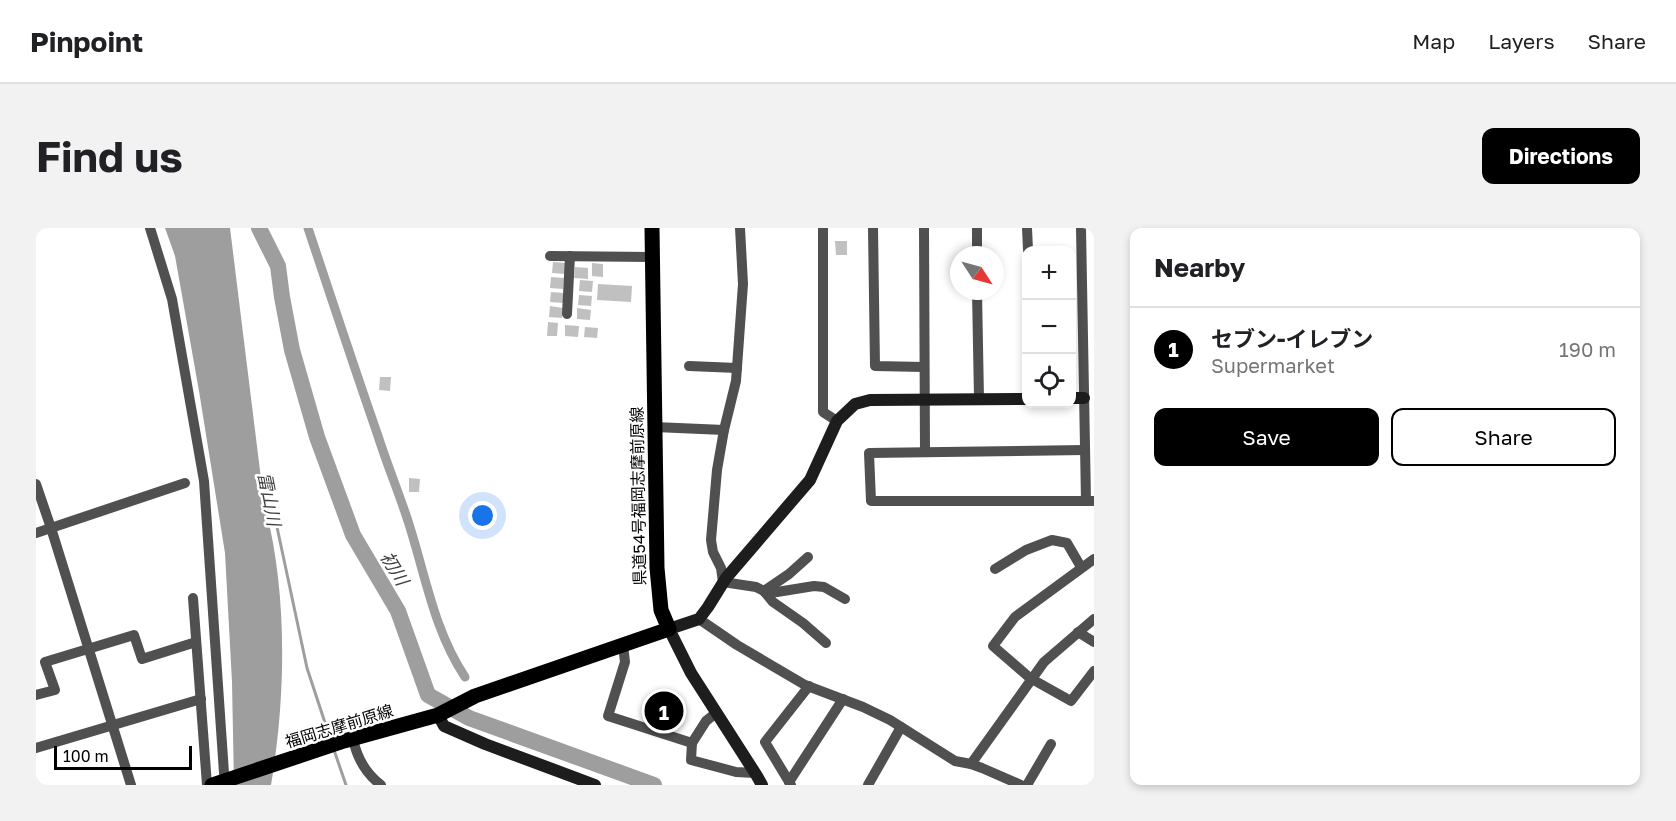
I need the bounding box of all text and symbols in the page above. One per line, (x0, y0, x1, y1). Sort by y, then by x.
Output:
text: Pinpoint (30, 25, 143, 58)
text: Map (1412, 28, 1455, 54)
text: Layers (1488, 28, 1555, 54)
text: Share (1588, 28, 1646, 54)
button: Directions (1482, 128, 1640, 184)
text: Find us (36, 131, 183, 181)
north arrow (950, 246, 1004, 300)
map controls (1022, 246, 1076, 408)
button: + (1022, 246, 1076, 300)
text: Nearby (1154, 252, 1245, 283)
button: − (1022, 300, 1076, 354)
text: セブン-イレブン (1211, 325, 1373, 352)
text: 1 (1168, 337, 1179, 361)
text: 190 m (1559, 337, 1616, 361)
text: Supermarket (1211, 353, 1335, 377)
button: locate (1022, 354, 1076, 408)
street label: 県道54号福岡志摩前原線 (626, 406, 650, 586)
button: Save (1154, 408, 1379, 466)
button: Share (1391, 408, 1616, 466)
water label: 雷山川 (254, 470, 286, 530)
your location (468, 501, 497, 530)
water label: 初川 (376, 547, 415, 591)
pin: 1 (644, 688, 684, 734)
street label: 福岡志摩前原線 (283, 700, 395, 752)
scale bar (54, 743, 192, 770)
text: 100 m (63, 746, 109, 766)

